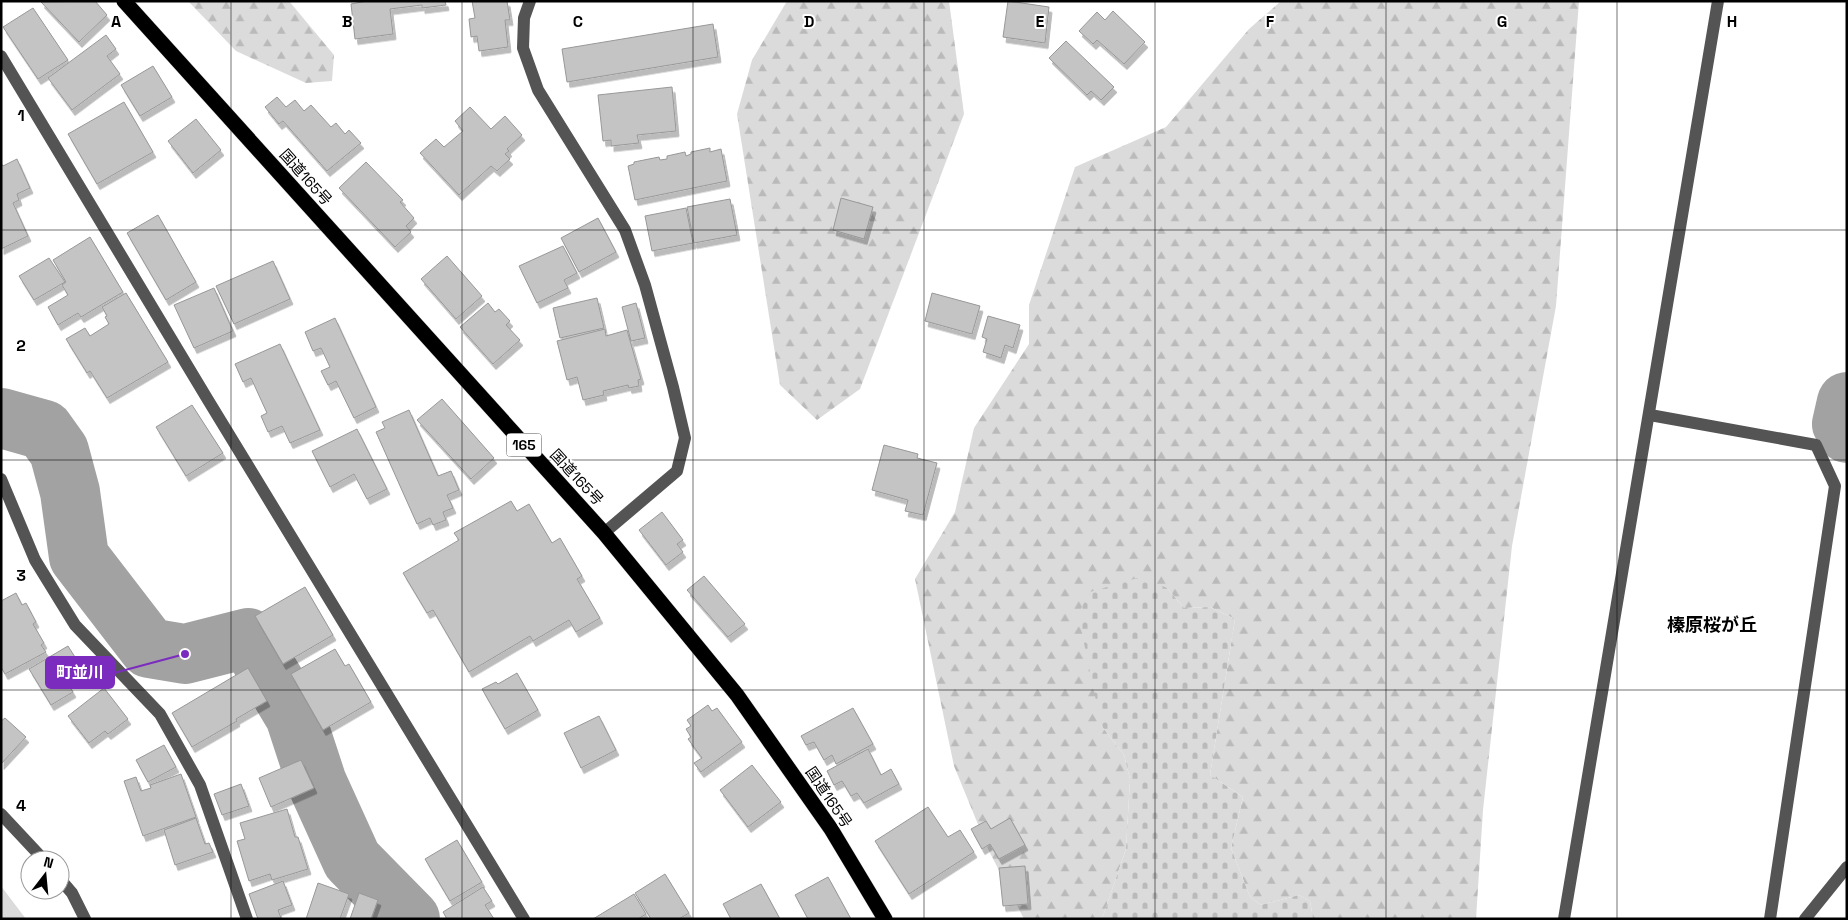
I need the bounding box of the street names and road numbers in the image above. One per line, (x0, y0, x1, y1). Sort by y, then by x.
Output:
street label: 国道165号 (276, 145, 336, 209)
road number: 165 (506, 434, 542, 456)
street label: 国道165号 (546, 445, 608, 509)
street label: 国道165号 (802, 763, 856, 831)

